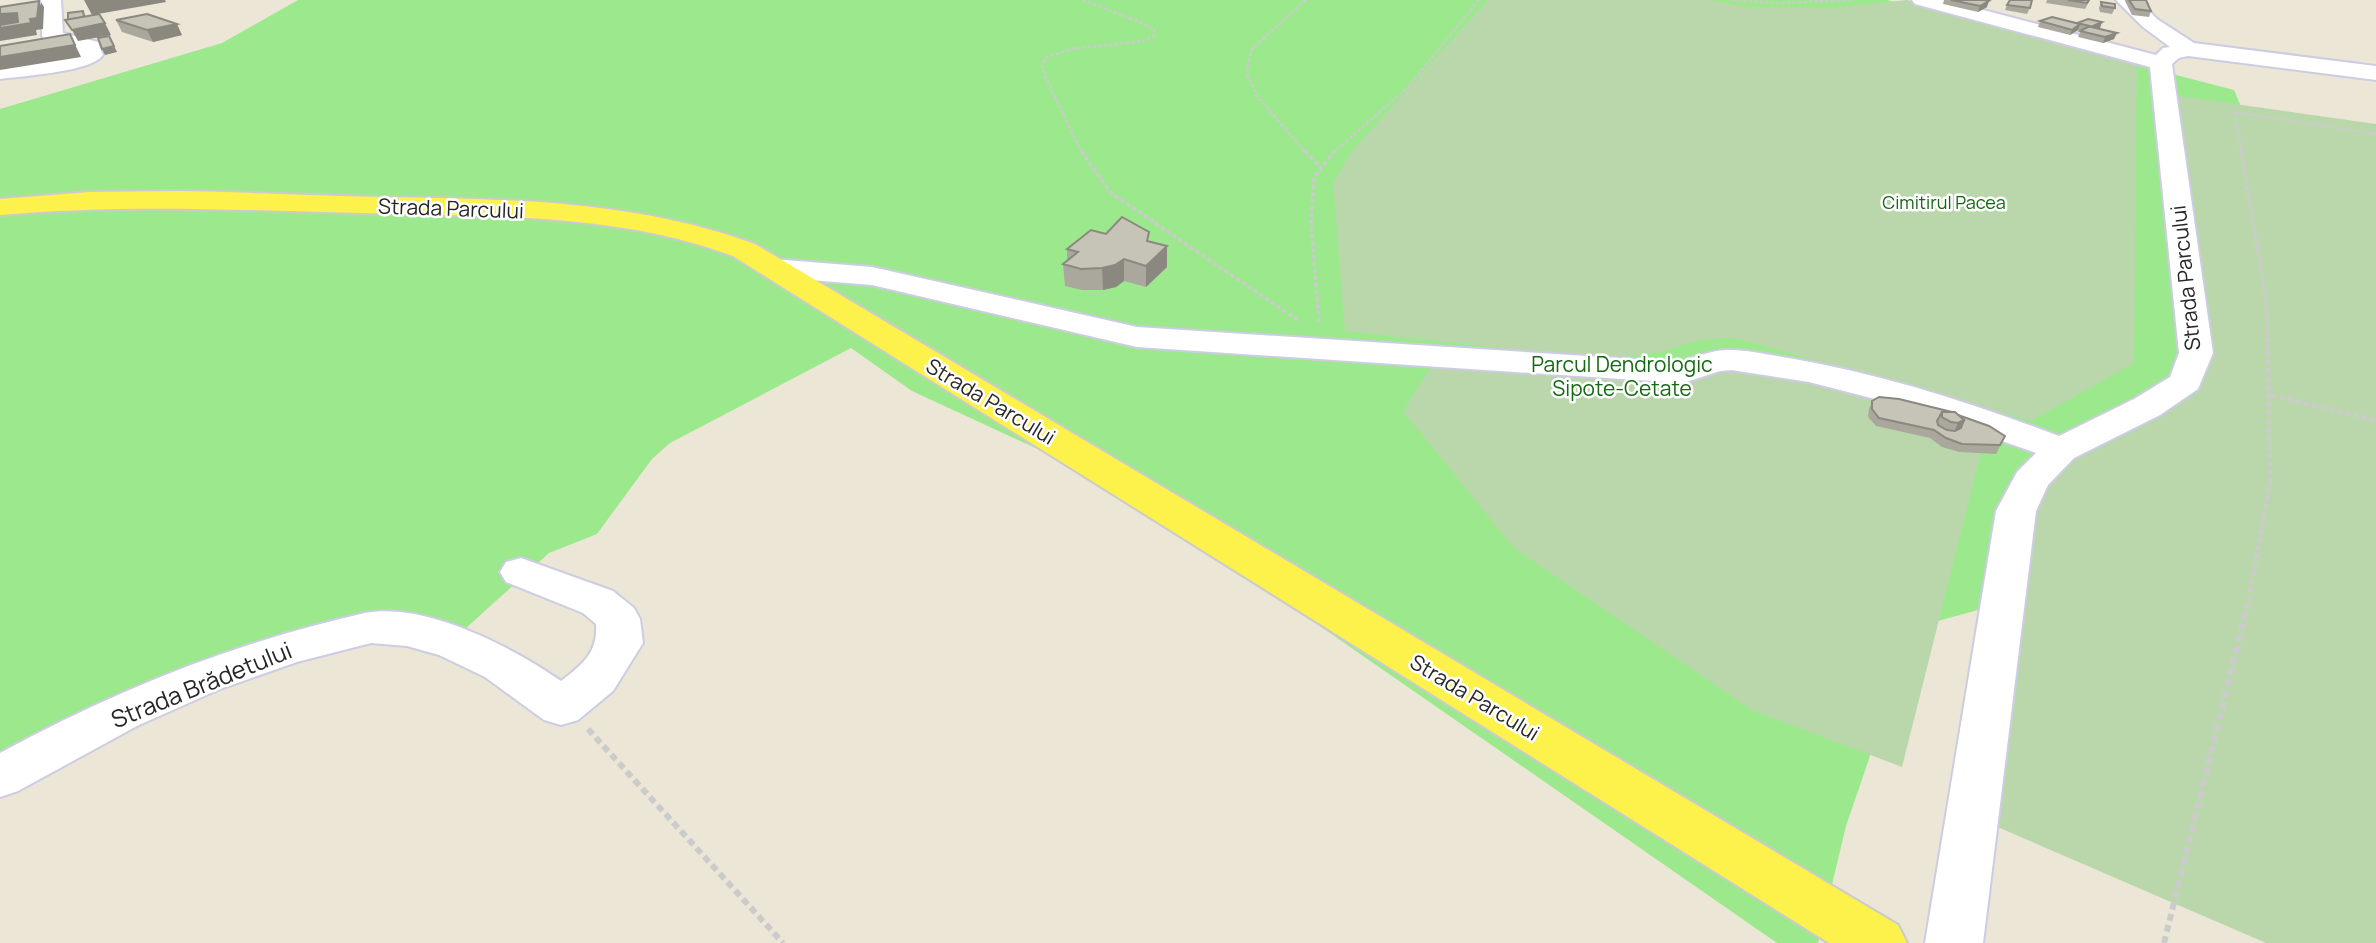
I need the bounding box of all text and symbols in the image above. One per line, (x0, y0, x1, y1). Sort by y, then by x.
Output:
park label: Cimitirul Pacea (1882, 190, 2006, 214)
street label: Strada Parcului (378, 191, 524, 225)
street label: Strada Parcului (2163, 204, 2207, 352)
park label: Parcul Dendrologic Sipote-Cetate (1531, 350, 1713, 402)
street label: Strada Parcului (921, 351, 1061, 451)
street label: Strada Brădetului (106, 633, 296, 735)
street label: Strada Parcului (1405, 647, 1545, 747)

